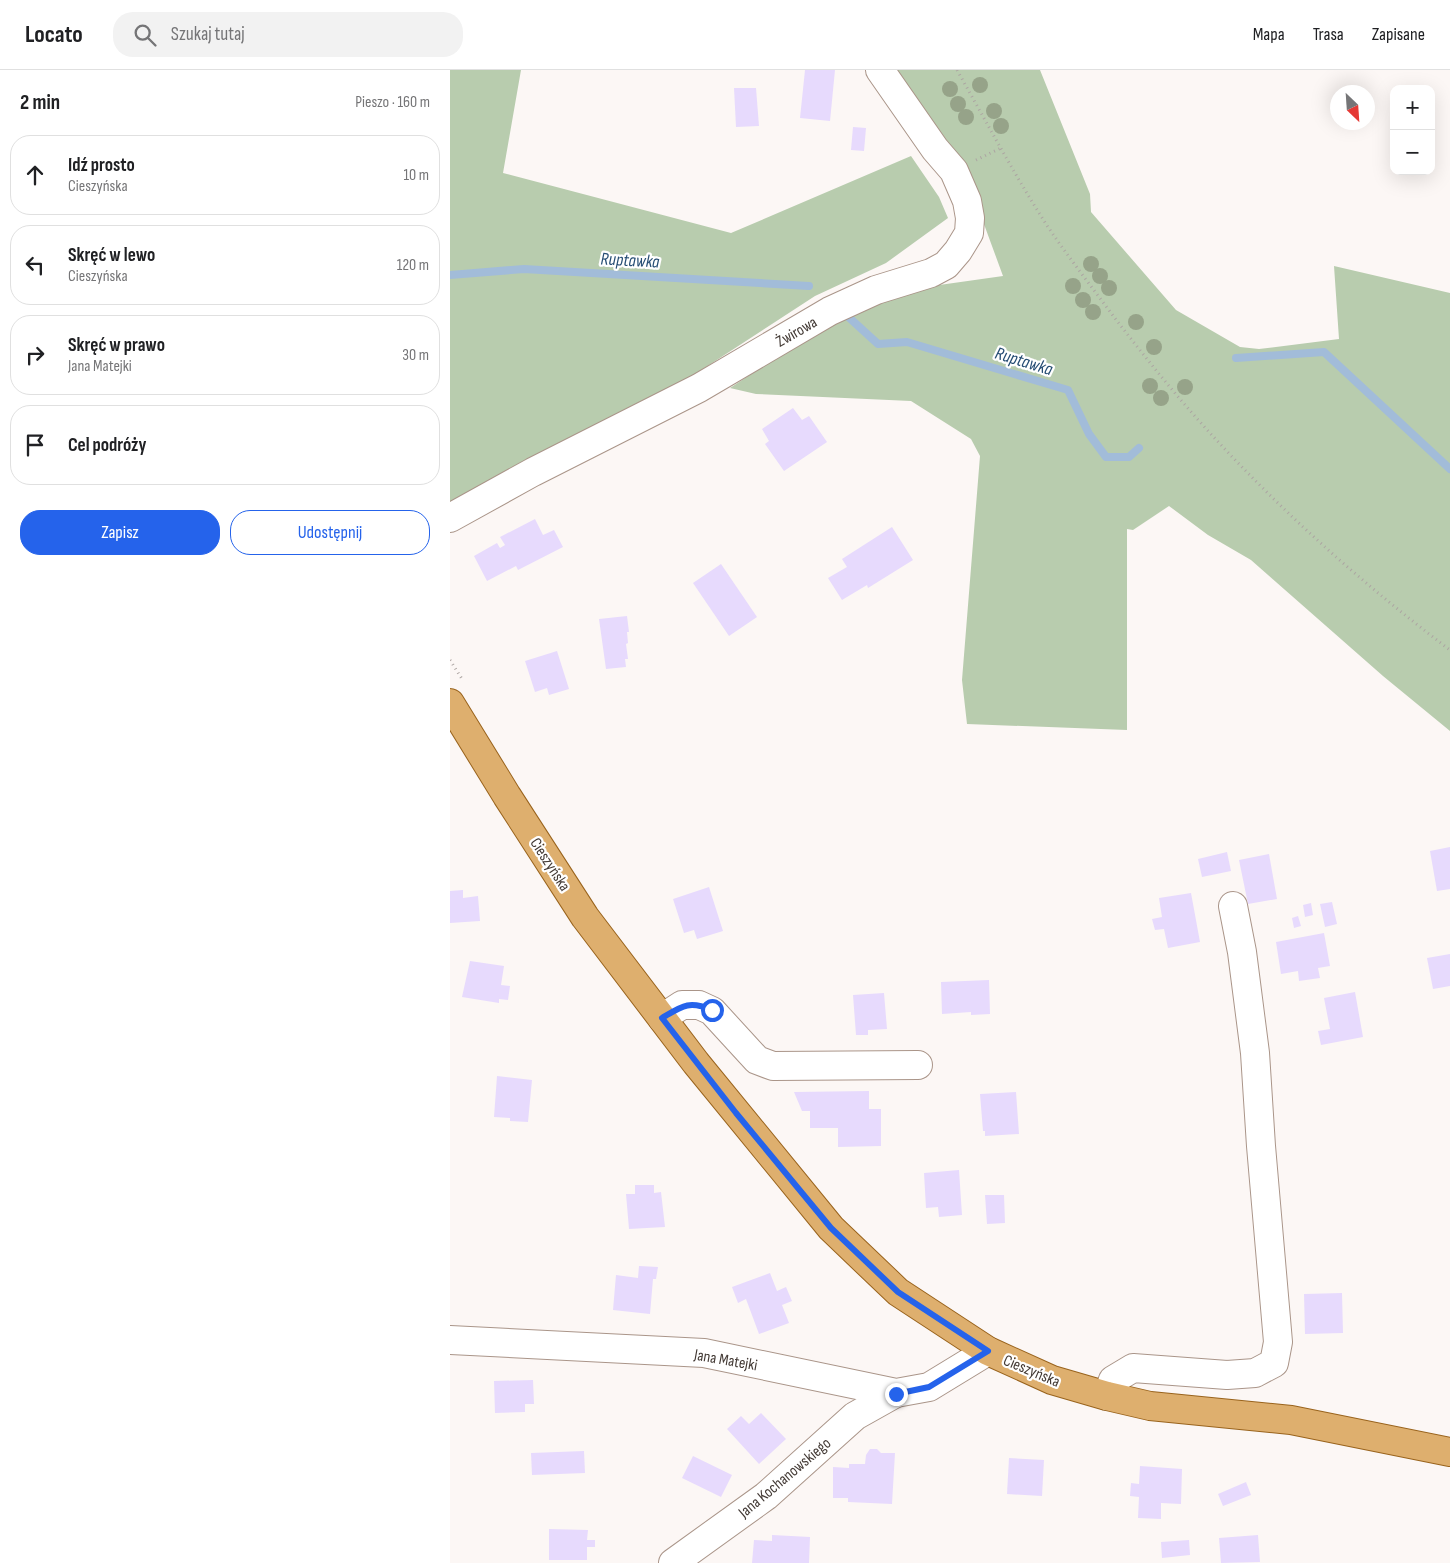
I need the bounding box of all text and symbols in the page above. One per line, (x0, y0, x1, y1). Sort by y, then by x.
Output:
search box (113, 12, 463, 57)
text: Locato (25, 20, 83, 49)
icon: search (131, 21, 159, 49)
text: Szukaj tutaj (171, 23, 245, 46)
text: Mapa (1253, 24, 1285, 45)
text: Trasa (1313, 24, 1344, 45)
text: Zapisane (1372, 24, 1425, 45)
north arrow (1330, 85, 1375, 130)
map controls (1390, 85, 1435, 175)
button: + (1390, 85, 1435, 130)
text: 2 min (20, 90, 60, 115)
text: Pieszo · 160 m (355, 93, 430, 112)
button: − (1390, 130, 1435, 175)
text: Idź prosto (68, 154, 135, 177)
icon: ahead (21, 161, 49, 189)
text: 10 m (403, 166, 429, 185)
text: Cieszyńska (68, 177, 128, 196)
text: Skręć w lewo (68, 244, 155, 267)
water label: Ruptawka (600, 248, 661, 273)
icon: left (21, 251, 49, 279)
text: 120 m (397, 256, 429, 275)
text: Cieszyńska (68, 267, 128, 286)
street label: Żwirowa (773, 313, 821, 352)
text: Skręć w prawo (68, 334, 165, 357)
icon: right (21, 341, 49, 369)
water label: Ruptawka (993, 343, 1056, 380)
text: 30 m (402, 346, 429, 365)
text: Jana Matejki (68, 357, 132, 376)
icon: arrive (21, 431, 49, 459)
text: Cel podróży (68, 434, 146, 457)
button: Zapisz (20, 510, 220, 555)
button: Udostępnij (230, 510, 430, 555)
street label: Cieszyńska (526, 835, 574, 895)
route start (701, 999, 724, 1022)
street label: Jana Matejki (692, 1345, 759, 1375)
street label: Cieszyńska (1000, 1351, 1063, 1392)
route end (885, 1383, 908, 1406)
street label: Jana Kochanowskiego (734, 1434, 835, 1523)

